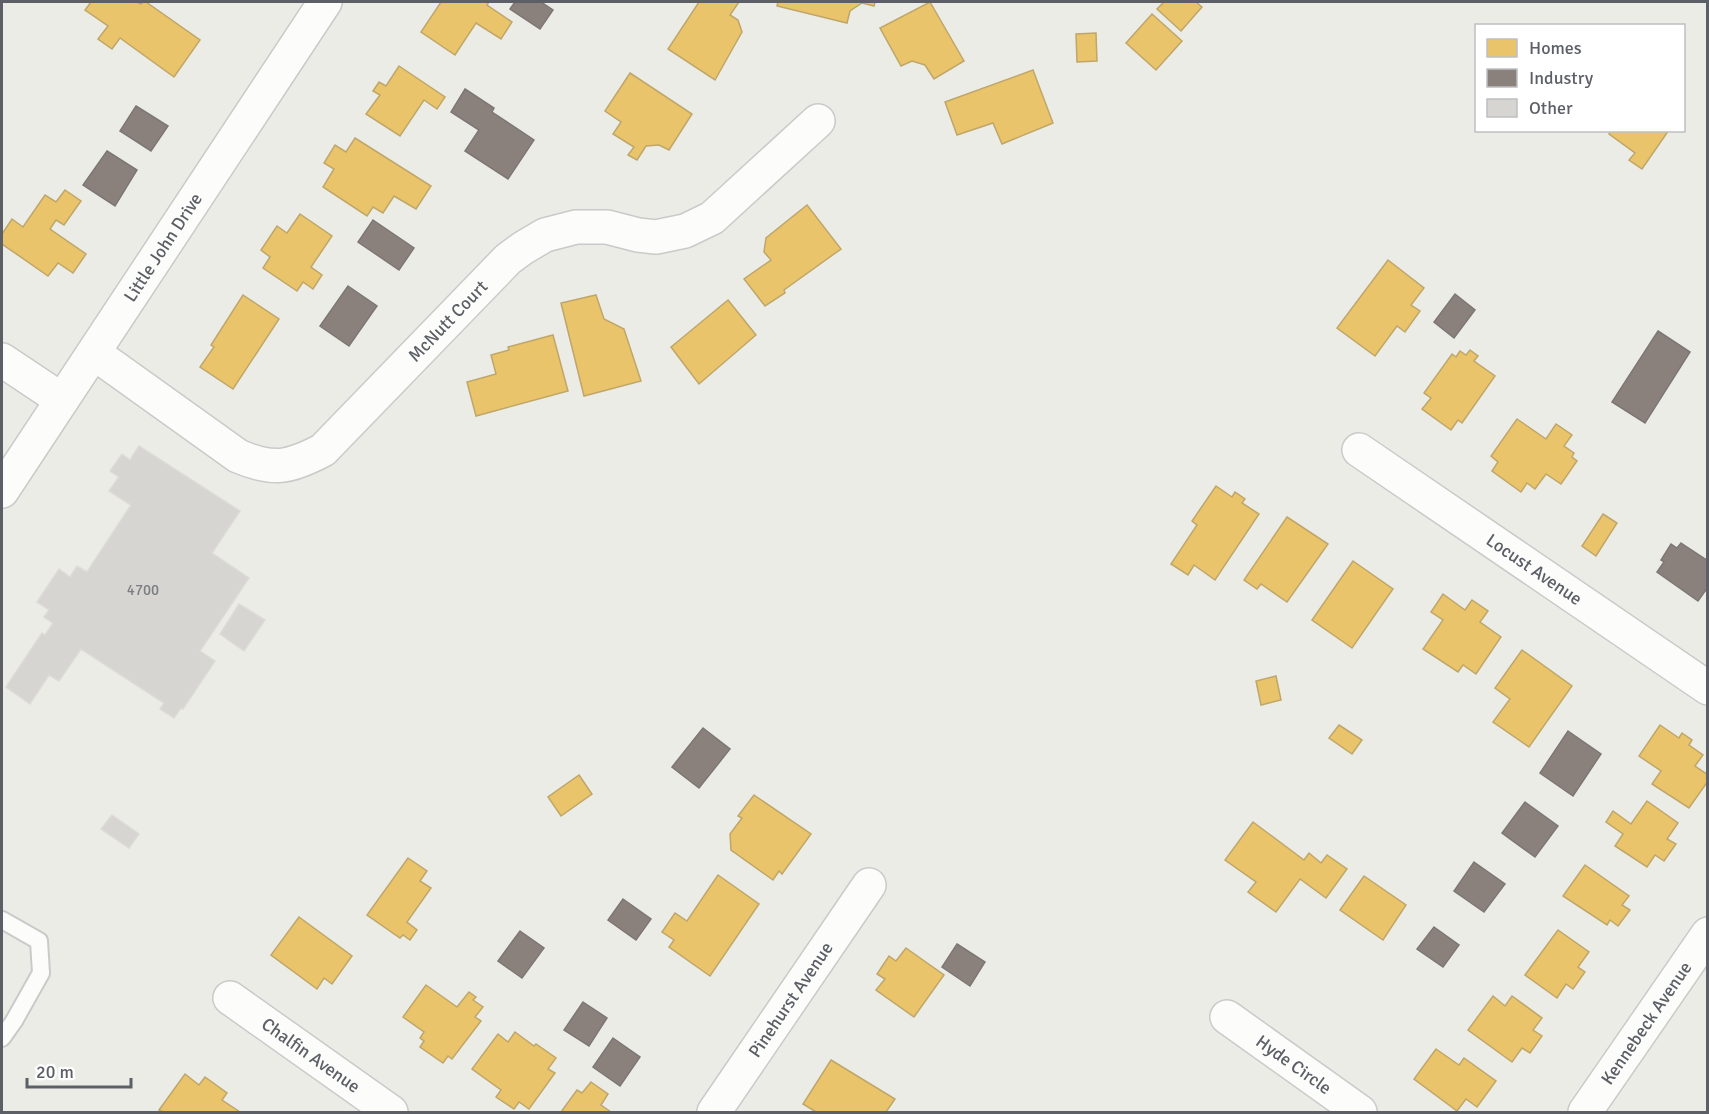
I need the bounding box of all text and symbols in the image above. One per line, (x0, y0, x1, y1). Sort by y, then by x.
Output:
legend (1475, 24, 1685, 132)
text: Homes (1529, 37, 1582, 59)
text: Industry (1529, 67, 1594, 89)
text: Other (1529, 97, 1573, 119)
street label: Little John Drive (119, 189, 207, 306)
street label: McNutt Court (403, 276, 492, 366)
street label: Locust Avenue (1482, 529, 1586, 610)
house number: 4700 (127, 581, 159, 599)
street label: Pinehurst Avenue (744, 938, 838, 1062)
street label: Kennebeck Avenue (1596, 957, 1697, 1089)
street label: Chalfin Avenue (257, 1013, 364, 1098)
street label: Hyde Circle (1252, 1030, 1336, 1099)
scale bar (27, 1051, 130, 1089)
text: 20 m (36, 1061, 74, 1083)

